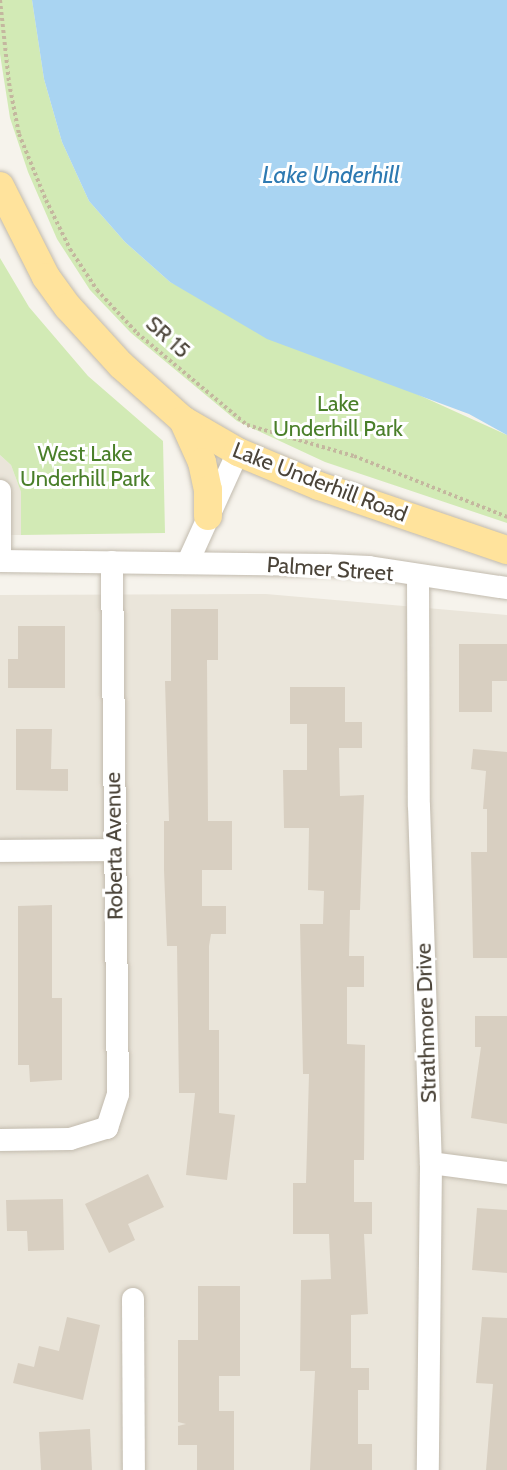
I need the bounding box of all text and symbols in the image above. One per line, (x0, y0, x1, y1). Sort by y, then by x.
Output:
water label: Lake Underhill (262, 161, 400, 189)
street label: SR 15 (141, 310, 195, 364)
park label: Lake Underhill Park (273, 390, 403, 442)
street label: Lake Underhill Road (229, 437, 411, 527)
park label: West Lake Underhill Park (20, 440, 150, 492)
street label: Palmer Street (266, 551, 394, 587)
street label: Roberta Avenue (100, 772, 128, 920)
street label: Strathmore Drive (410, 943, 442, 1103)

